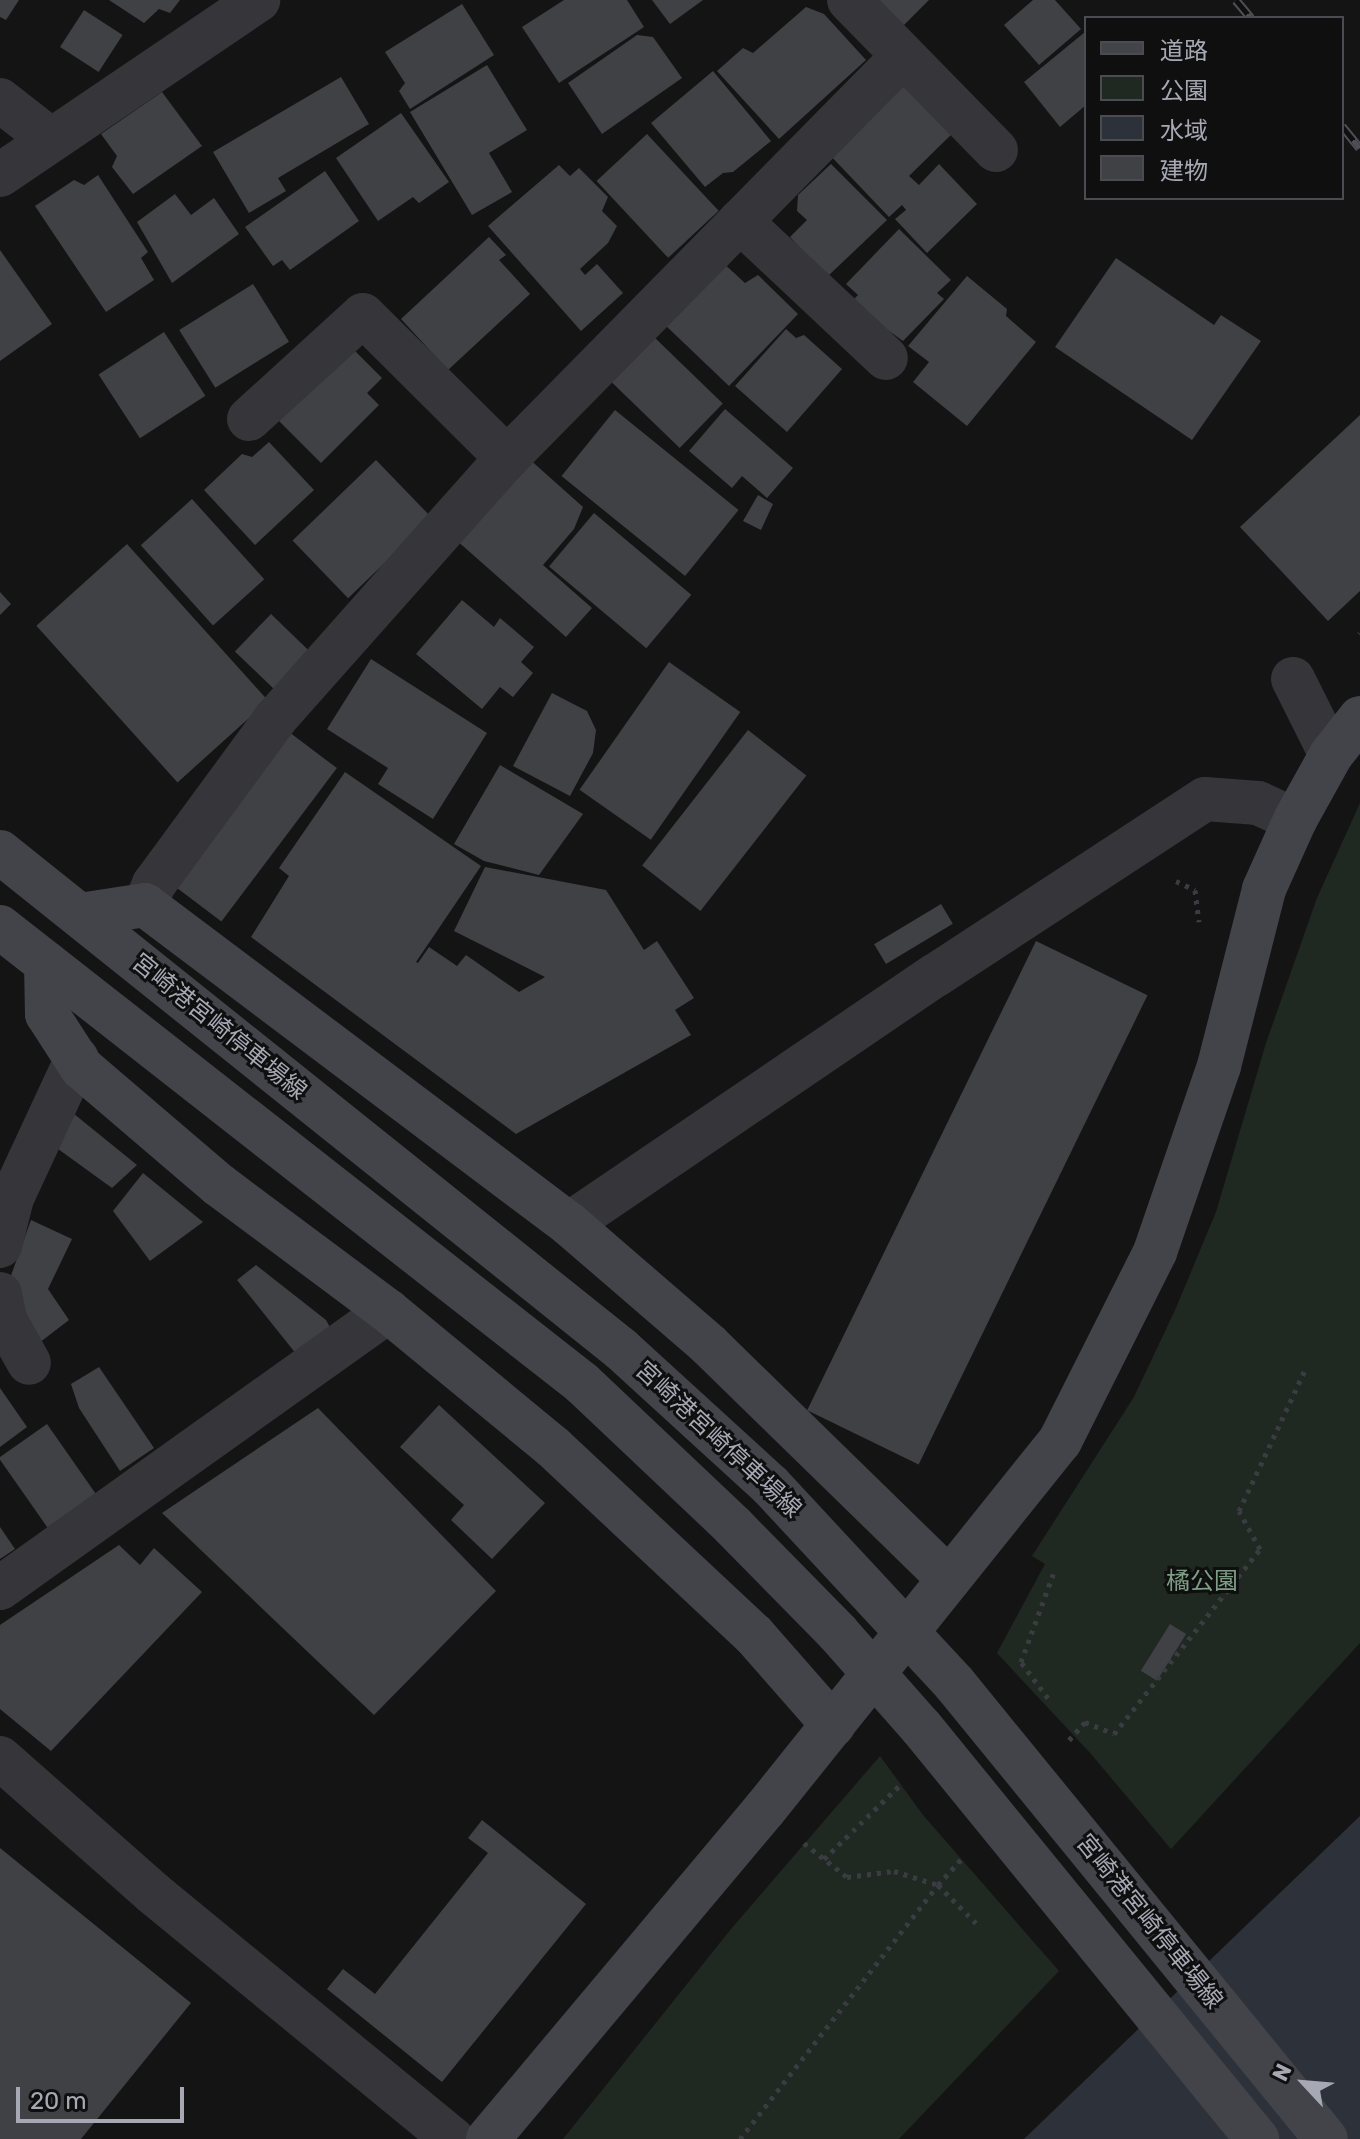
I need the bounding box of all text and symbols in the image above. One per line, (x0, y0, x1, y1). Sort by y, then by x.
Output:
legend (1084, 16, 1344, 200)
text: 道路 (1160, 37, 1208, 65)
text: 公園 (1160, 77, 1208, 105)
text: 水域 (1160, 117, 1208, 145)
text: 建物 (1160, 157, 1208, 185)
street label: 宮崎港宮崎停車場線 (126, 948, 312, 1106)
street label: 宮崎港宮崎停車場線 (629, 1356, 807, 1524)
park label: 橘公園 (1166, 1568, 1238, 1596)
street label: 宮崎港宮崎停車場線 (1070, 1829, 1228, 2015)
north arrow (1264, 2043, 1344, 2123)
text: N (1266, 2059, 1298, 2085)
scale bar (20, 2071, 188, 2121)
text: 20 m (30, 2087, 87, 2115)

